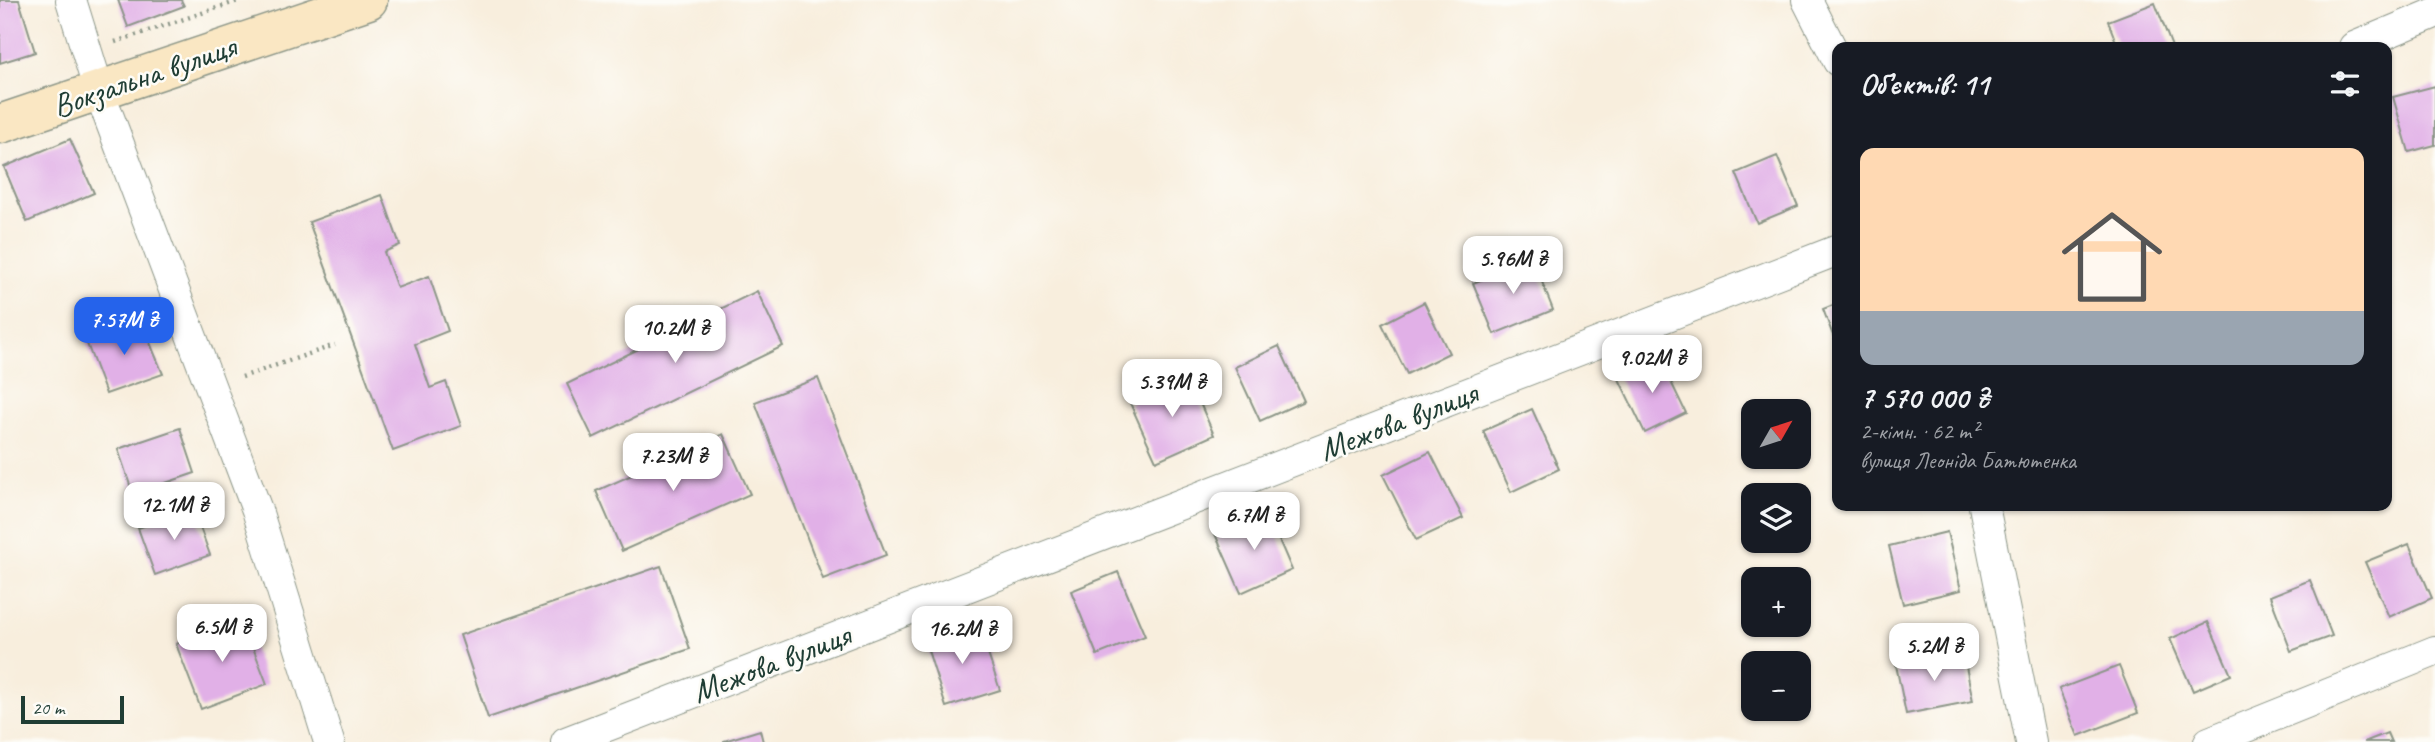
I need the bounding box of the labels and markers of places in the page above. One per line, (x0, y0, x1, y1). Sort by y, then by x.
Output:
pin: 5.96M ₴ (1448, 236, 1578, 296)
pin: 7.57M ₴ (59, 298, 189, 357)
pin: 10.2M ₴ (610, 306, 740, 365)
pin: 9.02M ₴ (1587, 336, 1717, 395)
pin: 5.39M ₴ (1107, 360, 1237, 419)
pin: 7.23M ₴ (608, 434, 738, 493)
pin: 12.1M ₴ (109, 482, 239, 542)
pin: 6.7M ₴ (1197, 492, 1311, 552)
pin: 6.5M ₴ (165, 604, 279, 664)
pin: 16.2M ₴ (897, 606, 1027, 666)
pin: 5.2M ₴ (1877, 624, 1991, 683)

